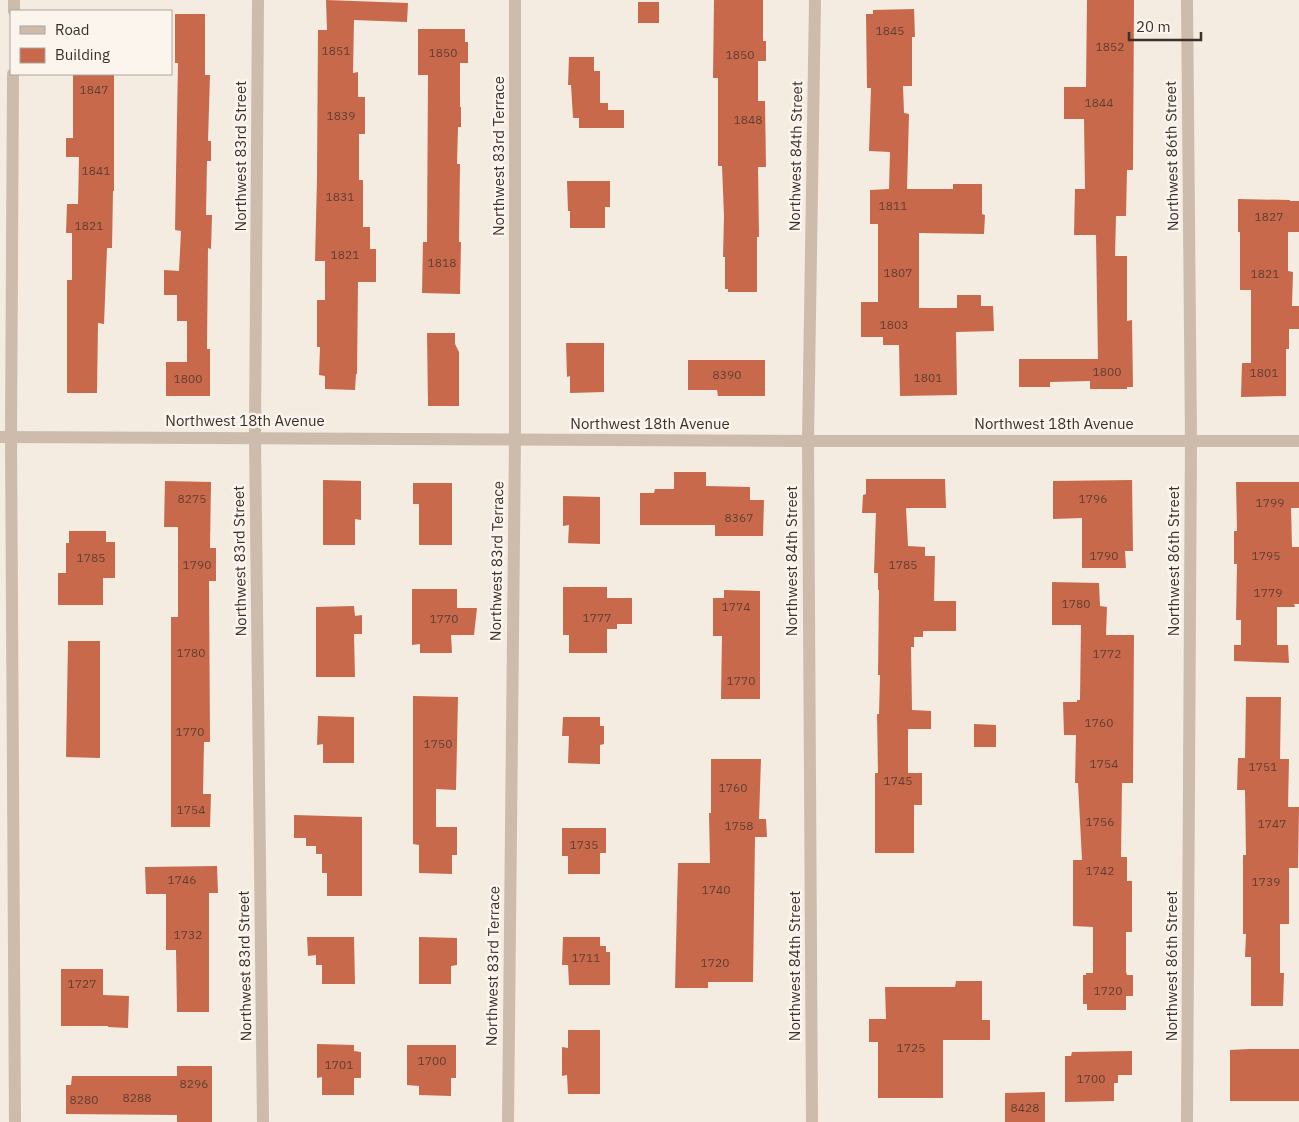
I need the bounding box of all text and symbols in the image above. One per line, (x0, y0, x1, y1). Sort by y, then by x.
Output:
legend (10, 10, 172, 75)
scale bar (1129, 10, 1202, 42)
text: 20 m (1136, 17, 1171, 36)
text: Road (55, 20, 90, 39)
house number: 1845 (876, 23, 904, 38)
house number: 1852 (1096, 39, 1124, 54)
house number: 1851 (322, 43, 350, 58)
text: Building (55, 45, 110, 64)
house number: 1850 (429, 45, 457, 60)
house number: 1850 (726, 47, 754, 62)
street label: Northwest 83rd Terrace (489, 76, 508, 236)
street label: Northwest 83rd Street (231, 81, 250, 231)
street label: Northwest 84th Street (785, 81, 806, 231)
street label: Northwest 86th Street (1161, 81, 1182, 231)
house number: 1847 (80, 82, 108, 97)
house number: 1844 (1085, 95, 1113, 110)
house number: 1839 (327, 108, 355, 123)
house number: 1848 (734, 112, 762, 127)
house number: 1841 (82, 163, 110, 178)
house number: 1831 (326, 189, 354, 204)
house number: 1811 (879, 198, 907, 213)
house number: 1827 (1255, 209, 1283, 224)
house number: 1821 (75, 218, 103, 233)
house number: 1821 (331, 247, 359, 262)
house number: 1818 (428, 255, 456, 270)
house number: 1807 (884, 265, 912, 280)
house number: 1821 (1251, 266, 1279, 281)
house number: 1803 (880, 317, 908, 332)
house number: 1800 (1093, 364, 1121, 379)
house number: 1801 (1250, 365, 1278, 380)
house number: 8390 (713, 367, 741, 382)
house number: 1801 (914, 370, 942, 385)
house number: 1800 (174, 371, 202, 386)
street label: Northwest 18th Avenue (165, 411, 325, 430)
street label: Northwest 18th Avenue (570, 414, 730, 433)
street label: Northwest 18th Avenue (974, 414, 1134, 433)
street label: Northwest 83rd Terrace (486, 481, 507, 641)
street label: Northwest 83rd Street (229, 485, 250, 637)
street label: Northwest 84th Street (782, 486, 801, 636)
street label: Northwest 86th Street (1164, 486, 1183, 636)
house number: 8275 (178, 491, 206, 506)
house number: 1796 (1079, 491, 1107, 506)
house number: 1799 (1256, 495, 1284, 510)
house number: 8367 (725, 510, 753, 525)
house number: 1790 (1090, 548, 1118, 563)
house number: 1795 (1252, 548, 1280, 563)
house number: 1785 (77, 550, 105, 565)
house number: 1790 (183, 557, 211, 572)
house number: 1785 (889, 557, 917, 572)
house number: 1779 (1254, 585, 1282, 600)
house number: 1780 (1062, 596, 1090, 611)
house number: 1774 (722, 599, 750, 614)
house number: 1777 (583, 610, 611, 625)
house number: 1770 (430, 611, 458, 626)
house number: 1780 (177, 645, 205, 660)
house number: 1772 (1093, 646, 1121, 661)
house number: 1770 (727, 673, 755, 688)
house number: 1760 (1085, 715, 1113, 730)
house number: 1770 (176, 724, 204, 739)
house number: 1750 (424, 736, 452, 751)
house number: 1754 (1090, 756, 1118, 771)
house number: 1751 (1249, 759, 1277, 774)
house number: 1745 (884, 773, 912, 788)
house number: 1760 (719, 780, 747, 795)
house number: 1754 (177, 802, 205, 817)
house number: 1756 (1086, 814, 1114, 829)
house number: 1747 (1258, 816, 1286, 831)
house number: 1758 (725, 818, 753, 833)
house number: 1735 (570, 837, 598, 852)
house number: 1742 (1086, 863, 1114, 878)
house number: 1746 (168, 872, 196, 887)
house number: 1739 (1252, 874, 1280, 889)
house number: 1740 (702, 882, 730, 897)
street label: Northwest 83rd Terrace (482, 886, 503, 1046)
street label: Northwest 83rd Street (234, 890, 255, 1042)
street label: Northwest 84th Street (785, 891, 804, 1041)
street label: Northwest 86th Street (1162, 891, 1181, 1041)
house number: 1732 (174, 927, 202, 942)
house number: 1711 (572, 950, 600, 965)
house number: 1720 (701, 955, 729, 970)
house number: 1727 (68, 976, 96, 991)
house number: 1720 (1094, 983, 1122, 998)
house number: 1725 (897, 1040, 925, 1055)
house number: 1700 (418, 1053, 446, 1068)
house number: 1701 (325, 1057, 353, 1072)
house number: 1700 (1077, 1071, 1105, 1086)
house number: 8296 (180, 1076, 208, 1091)
house number: 8288 (123, 1090, 151, 1105)
house number: 8280 (70, 1092, 98, 1107)
house number: 8428 (1011, 1100, 1039, 1115)

